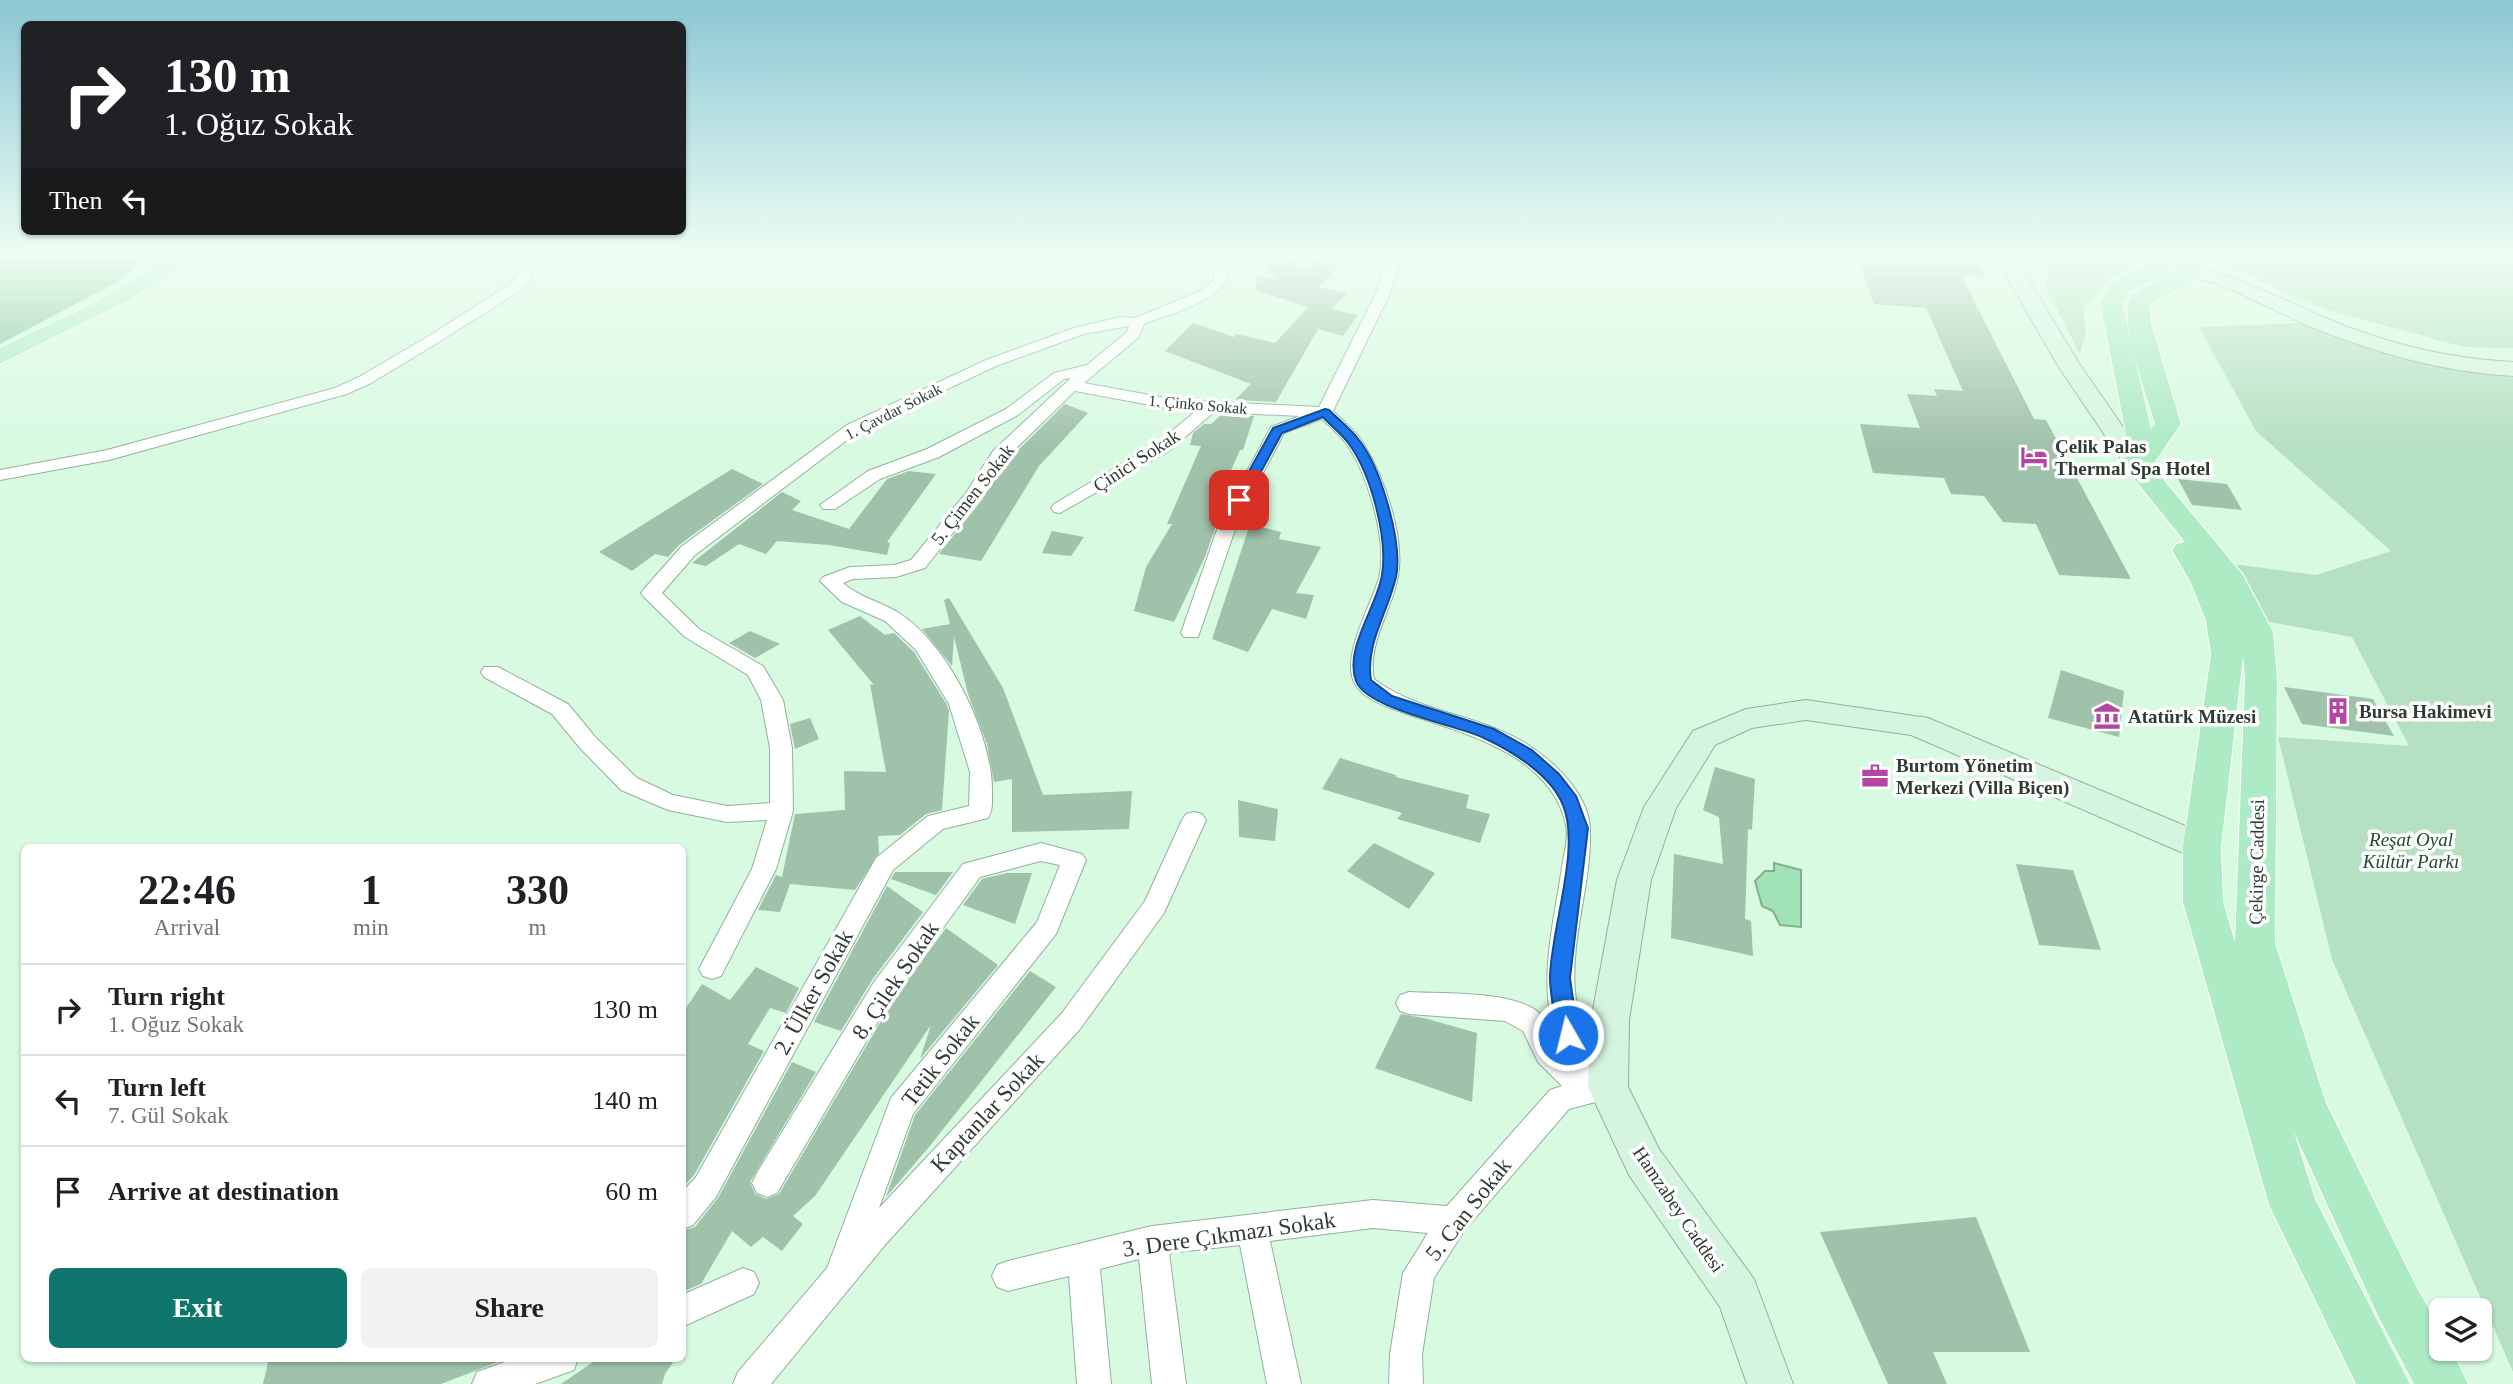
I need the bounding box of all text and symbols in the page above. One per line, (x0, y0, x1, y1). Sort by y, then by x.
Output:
text: 130 m (164, 48, 291, 103)
icon: right (49, 49, 140, 140)
text: 1. Oğuz Sokak (164, 106, 353, 142)
icon: left (116, 182, 154, 220)
text: Then (49, 186, 102, 215)
street label: 1. Çavdar Sokak (842, 380, 945, 444)
street label: 1. Çinko Sokak (1148, 392, 1248, 418)
street label: Çinici Sokak (1089, 424, 1184, 496)
place label: Çelik Palas Thermal Spa Hotel (2055, 436, 2210, 479)
street label: 5. Çimen Sokak (927, 439, 1019, 549)
hotel icon: Çelik Palas Thermal Spa Hotel (2019, 442, 2049, 472)
pin (1209, 470, 1269, 530)
icon: arrive (1220, 481, 1258, 519)
building icon: Bursa Hakimevi (2323, 696, 2353, 726)
museum icon: Atatürk Müzesi (2092, 701, 2122, 731)
place label: Bursa Hakimevi (2359, 701, 2491, 722)
place label: Atatürk Müzesi (2128, 706, 2256, 727)
place label: Burtom Yönetim Merkezi (Villa Biçen) (1896, 755, 2069, 799)
office icon: Burtom Yönetim Merkezi (Villa Biçen) (1860, 761, 1890, 791)
street label: Çekirge Caddesi (2245, 799, 2268, 925)
park label: Reşat Oyal Kültür Parkı (2362, 829, 2459, 872)
text: 22:46 (138, 867, 236, 913)
text: 1 (360, 867, 381, 913)
text: 330 (506, 867, 569, 913)
text: Arrival (154, 915, 220, 940)
text: min (353, 915, 389, 940)
text: m (528, 915, 546, 940)
street label: 8. Çilek Sokak (847, 916, 944, 1044)
street label: 2. Ülker Sokak (769, 925, 858, 1059)
text: Turn right (108, 982, 225, 1011)
icon: right (49, 991, 87, 1029)
text: 130 m (592, 995, 658, 1024)
position arrow (1531, 998, 1605, 1072)
street label: Tetik Sokak (897, 1009, 984, 1111)
text: 1. Oğuz Sokak (108, 1012, 244, 1037)
street label: Kaptanlar Sokak (926, 1047, 1049, 1177)
text: Turn left (108, 1073, 206, 1102)
icon: left (49, 1082, 87, 1120)
text: 140 m (592, 1086, 658, 1115)
text: 7. Gül Sokak (108, 1103, 229, 1128)
street label: Hamzabey Caddesi (1629, 1142, 1728, 1276)
street label: 5. Can Sokak (1421, 1153, 1517, 1266)
icon: arrive (49, 1173, 87, 1211)
text: Arrive at destination (108, 1177, 339, 1206)
text: 60 m (605, 1177, 658, 1206)
street label: 3. Dere Çıkmazı Sokak (1121, 1207, 1338, 1262)
button: Exit (49, 1268, 347, 1348)
button: Share (361, 1268, 658, 1348)
map controls (2429, 1298, 2492, 1361)
button: layers (2429, 1298, 2492, 1361)

